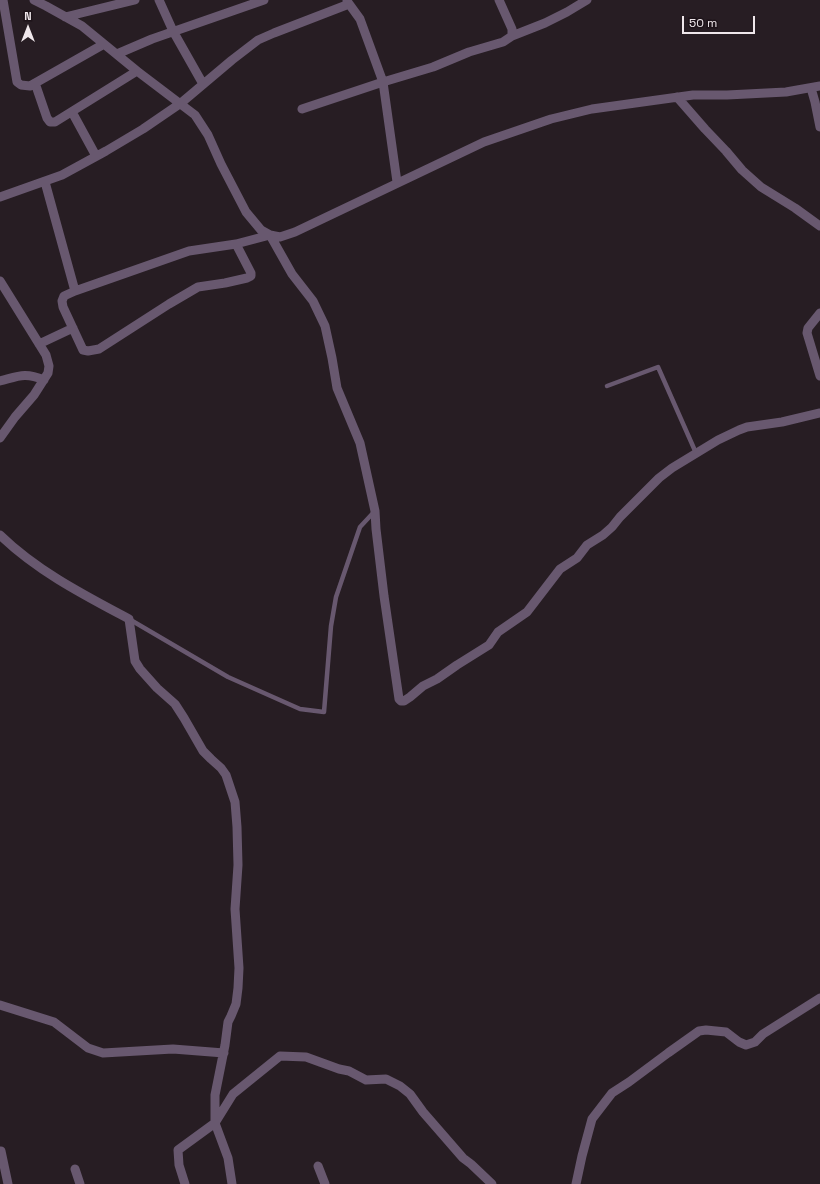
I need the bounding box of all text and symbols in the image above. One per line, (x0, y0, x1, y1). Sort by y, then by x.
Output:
north arrow (8, 8, 48, 48)
scale bar (684, 8, 757, 34)
text: N (24, 9, 32, 23)
text: 50 m (689, 15, 717, 31)

